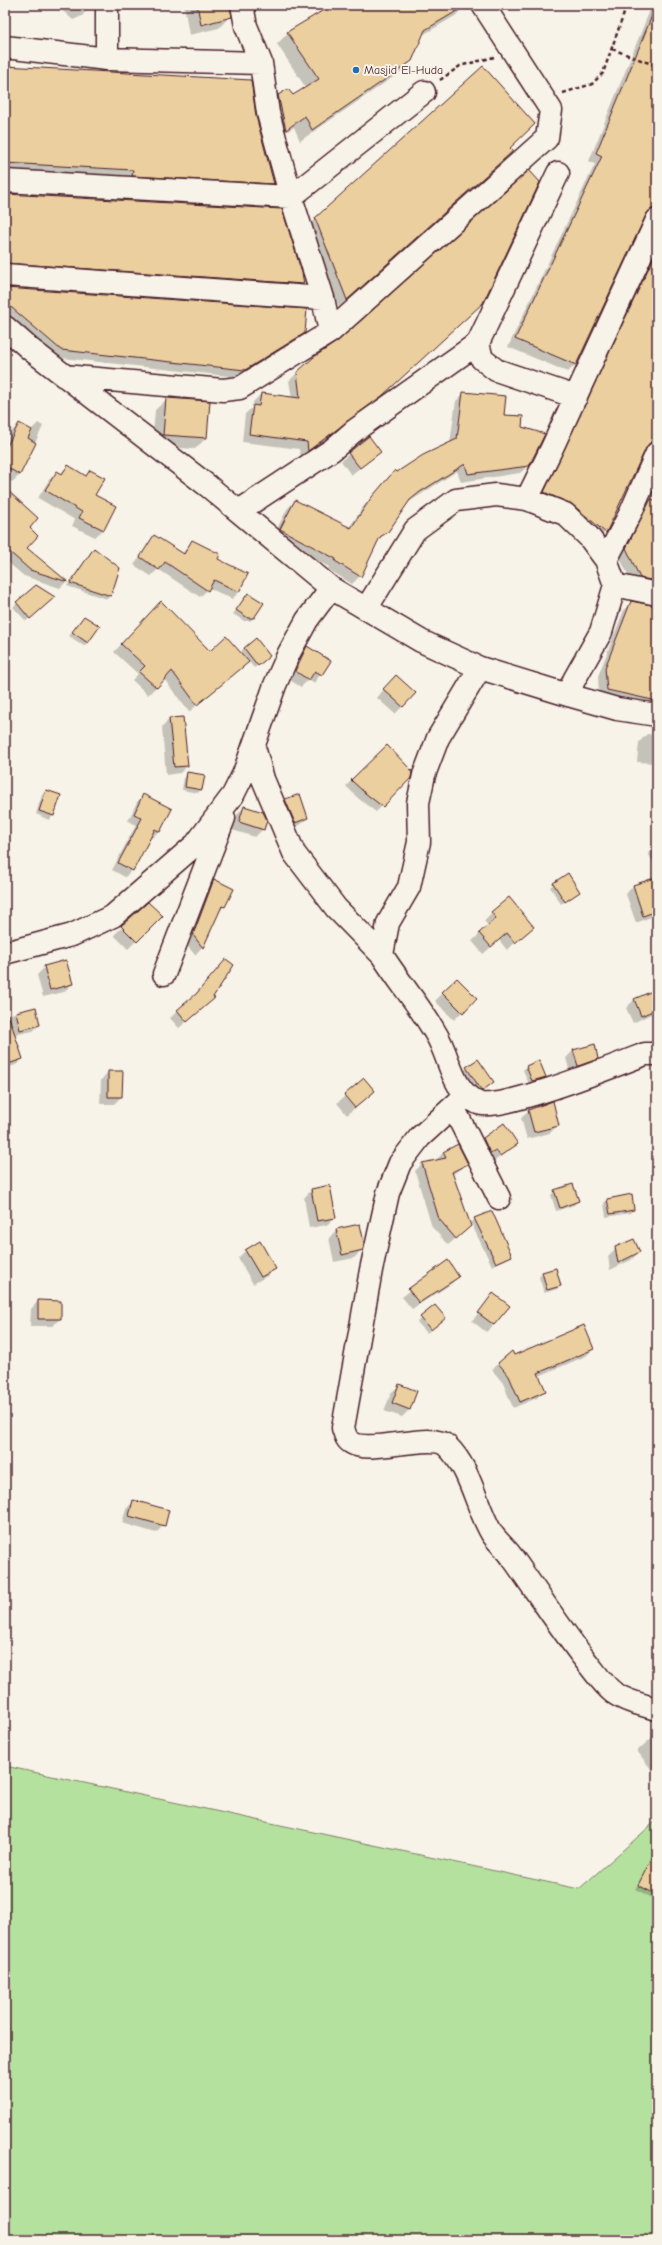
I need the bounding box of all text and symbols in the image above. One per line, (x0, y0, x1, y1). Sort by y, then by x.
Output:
place label: Masjid El-Huda (364, 63, 443, 77)
marker: Masjid El-Huda (351, 65, 361, 75)

